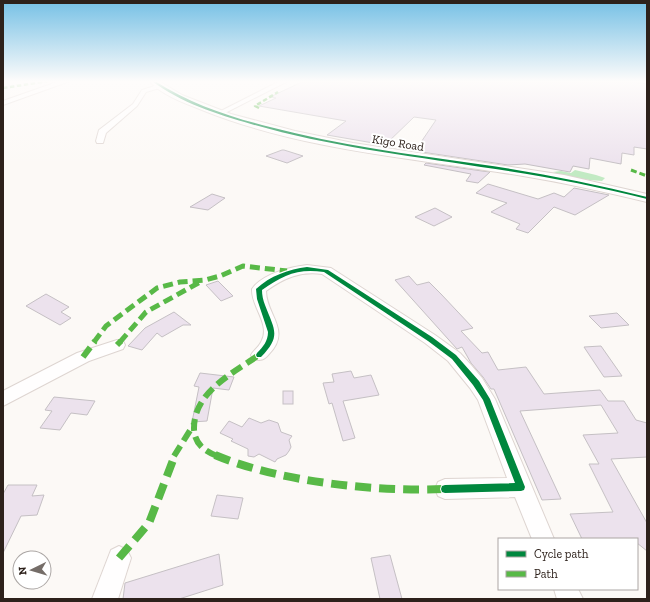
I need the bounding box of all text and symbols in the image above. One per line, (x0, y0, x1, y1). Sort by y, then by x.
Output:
street label: Kigo Road (371, 132, 425, 154)
legend (498, 538, 638, 590)
text: Cycle path (534, 547, 589, 561)
north arrow (12, 550, 52, 590)
text: N (16, 565, 29, 576)
text: Path (534, 567, 558, 581)

